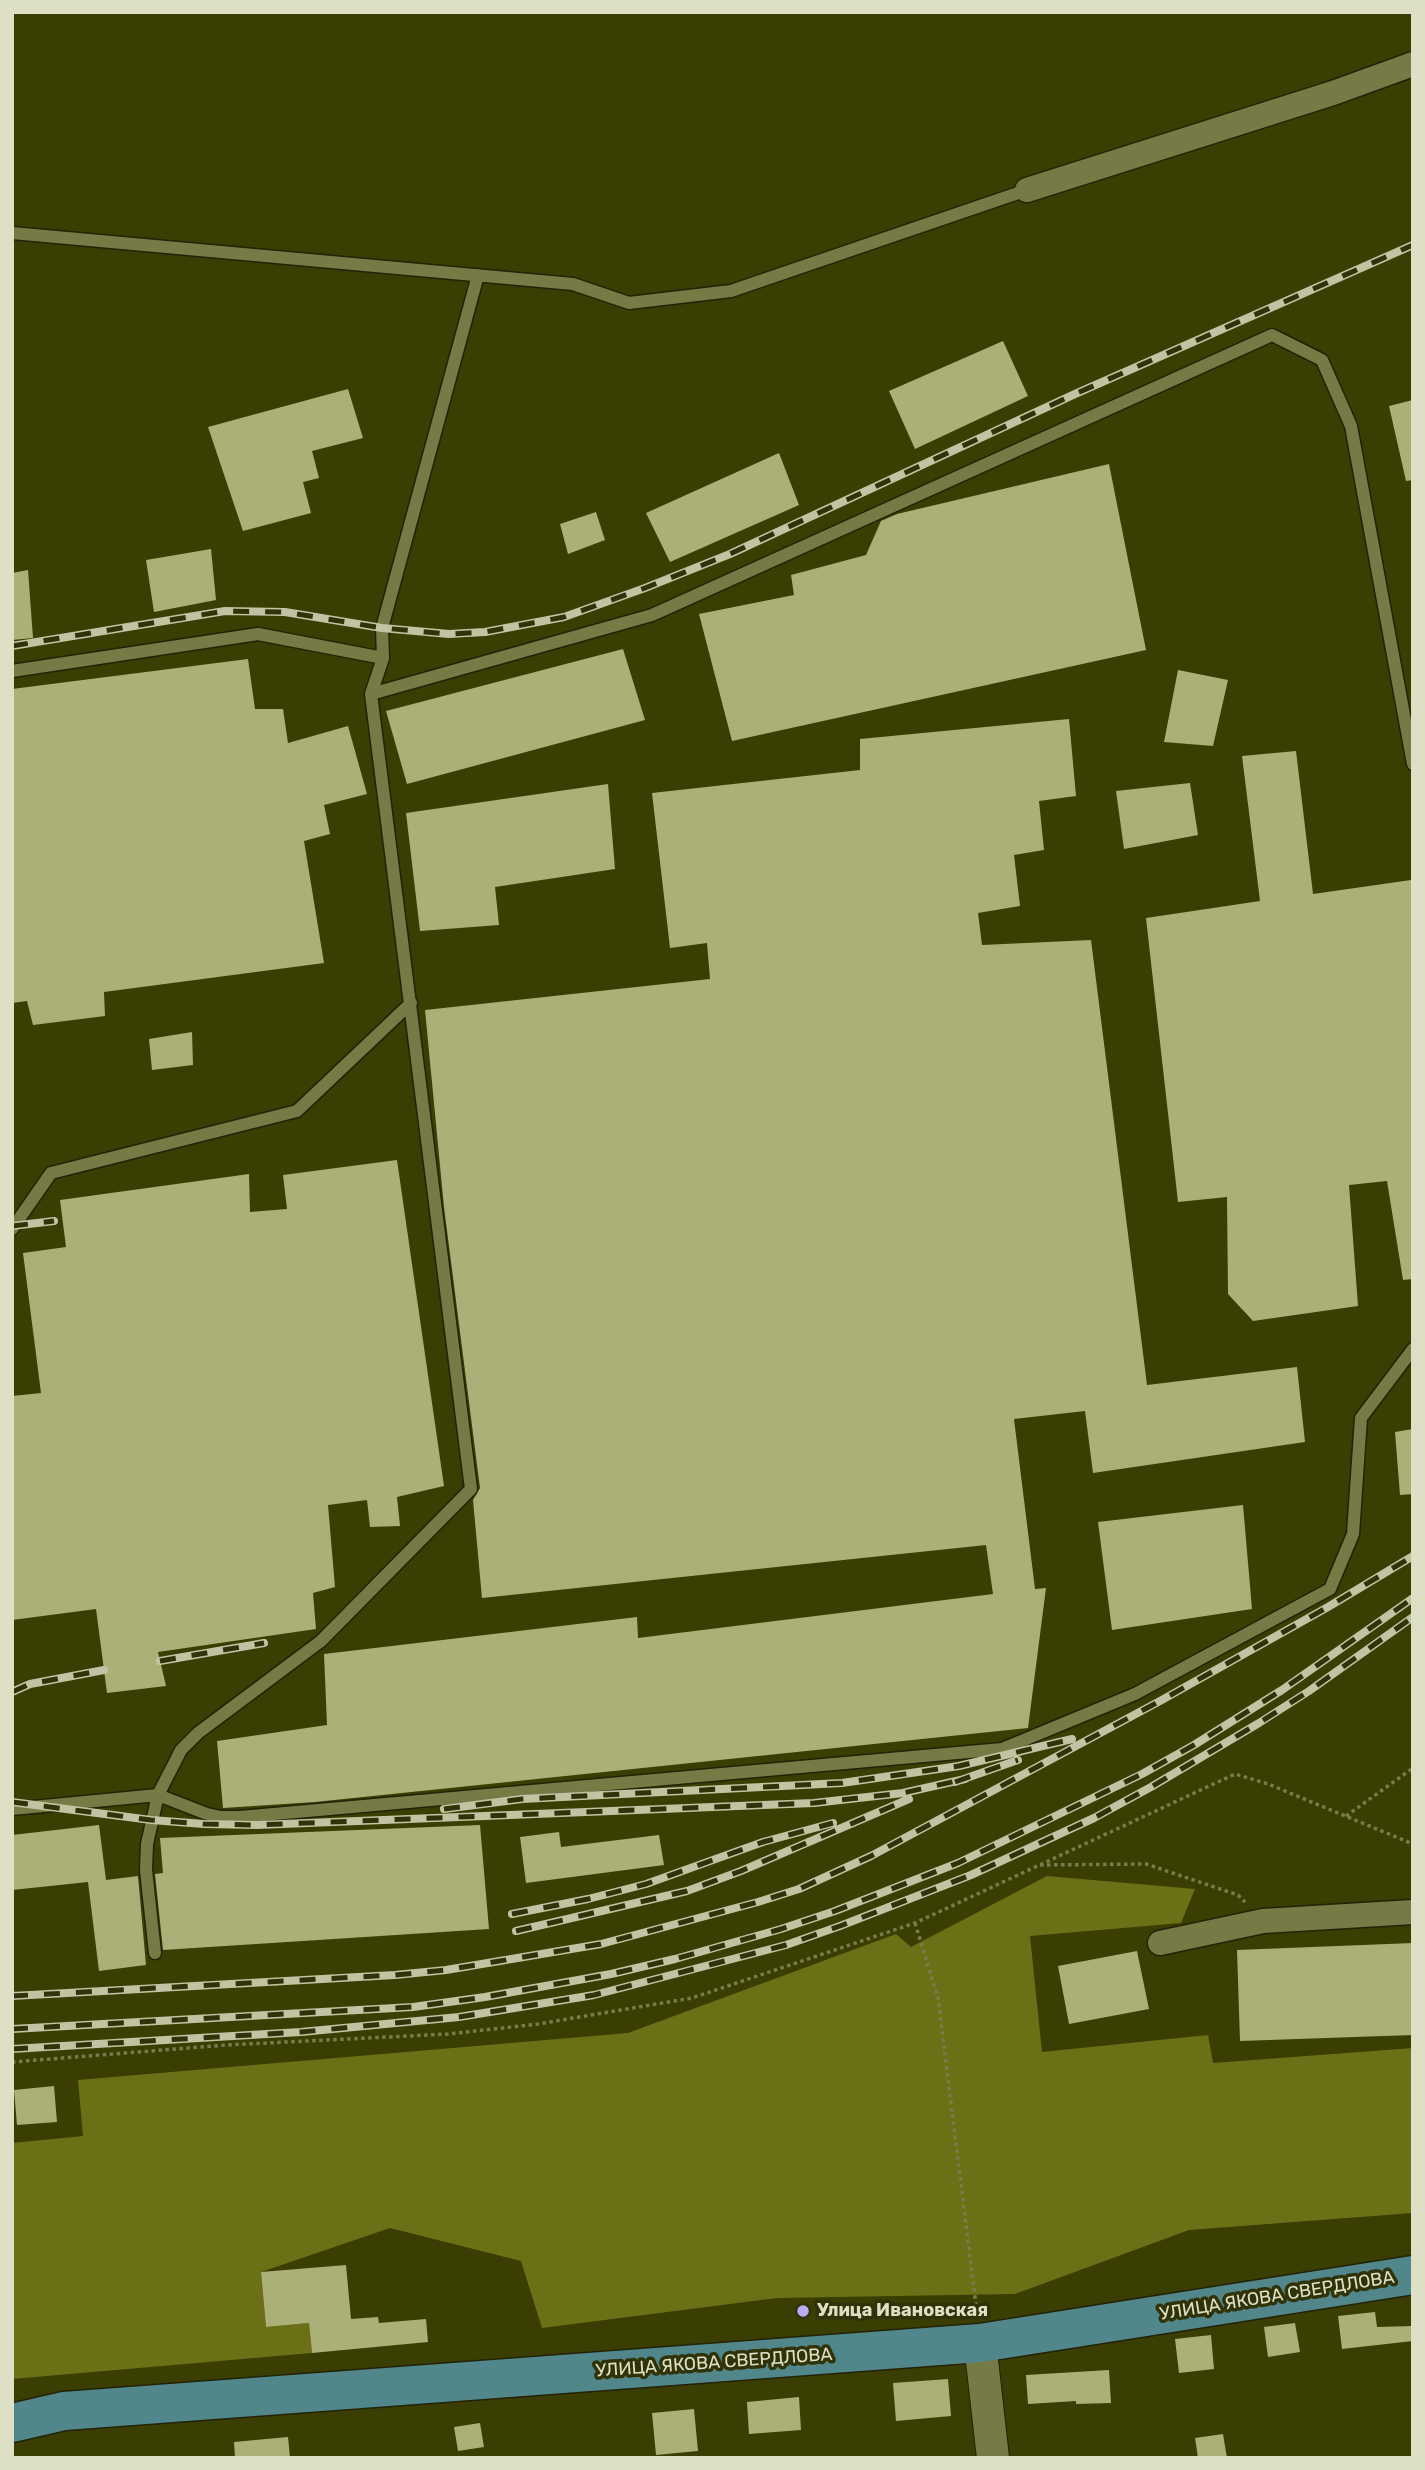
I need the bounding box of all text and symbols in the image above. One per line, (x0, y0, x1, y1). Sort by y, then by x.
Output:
street label: УЛИЦА ЯКОВА СВЕРДЛОВА (1158, 2267, 1396, 2325)
place label: Улица Ивановская (817, 2300, 988, 2322)
marker: Улица Ивановская (795, 2303, 811, 2319)
street label: УЛИЦА ЯКОВА СВЕРДЛОВА (595, 2344, 833, 2382)

